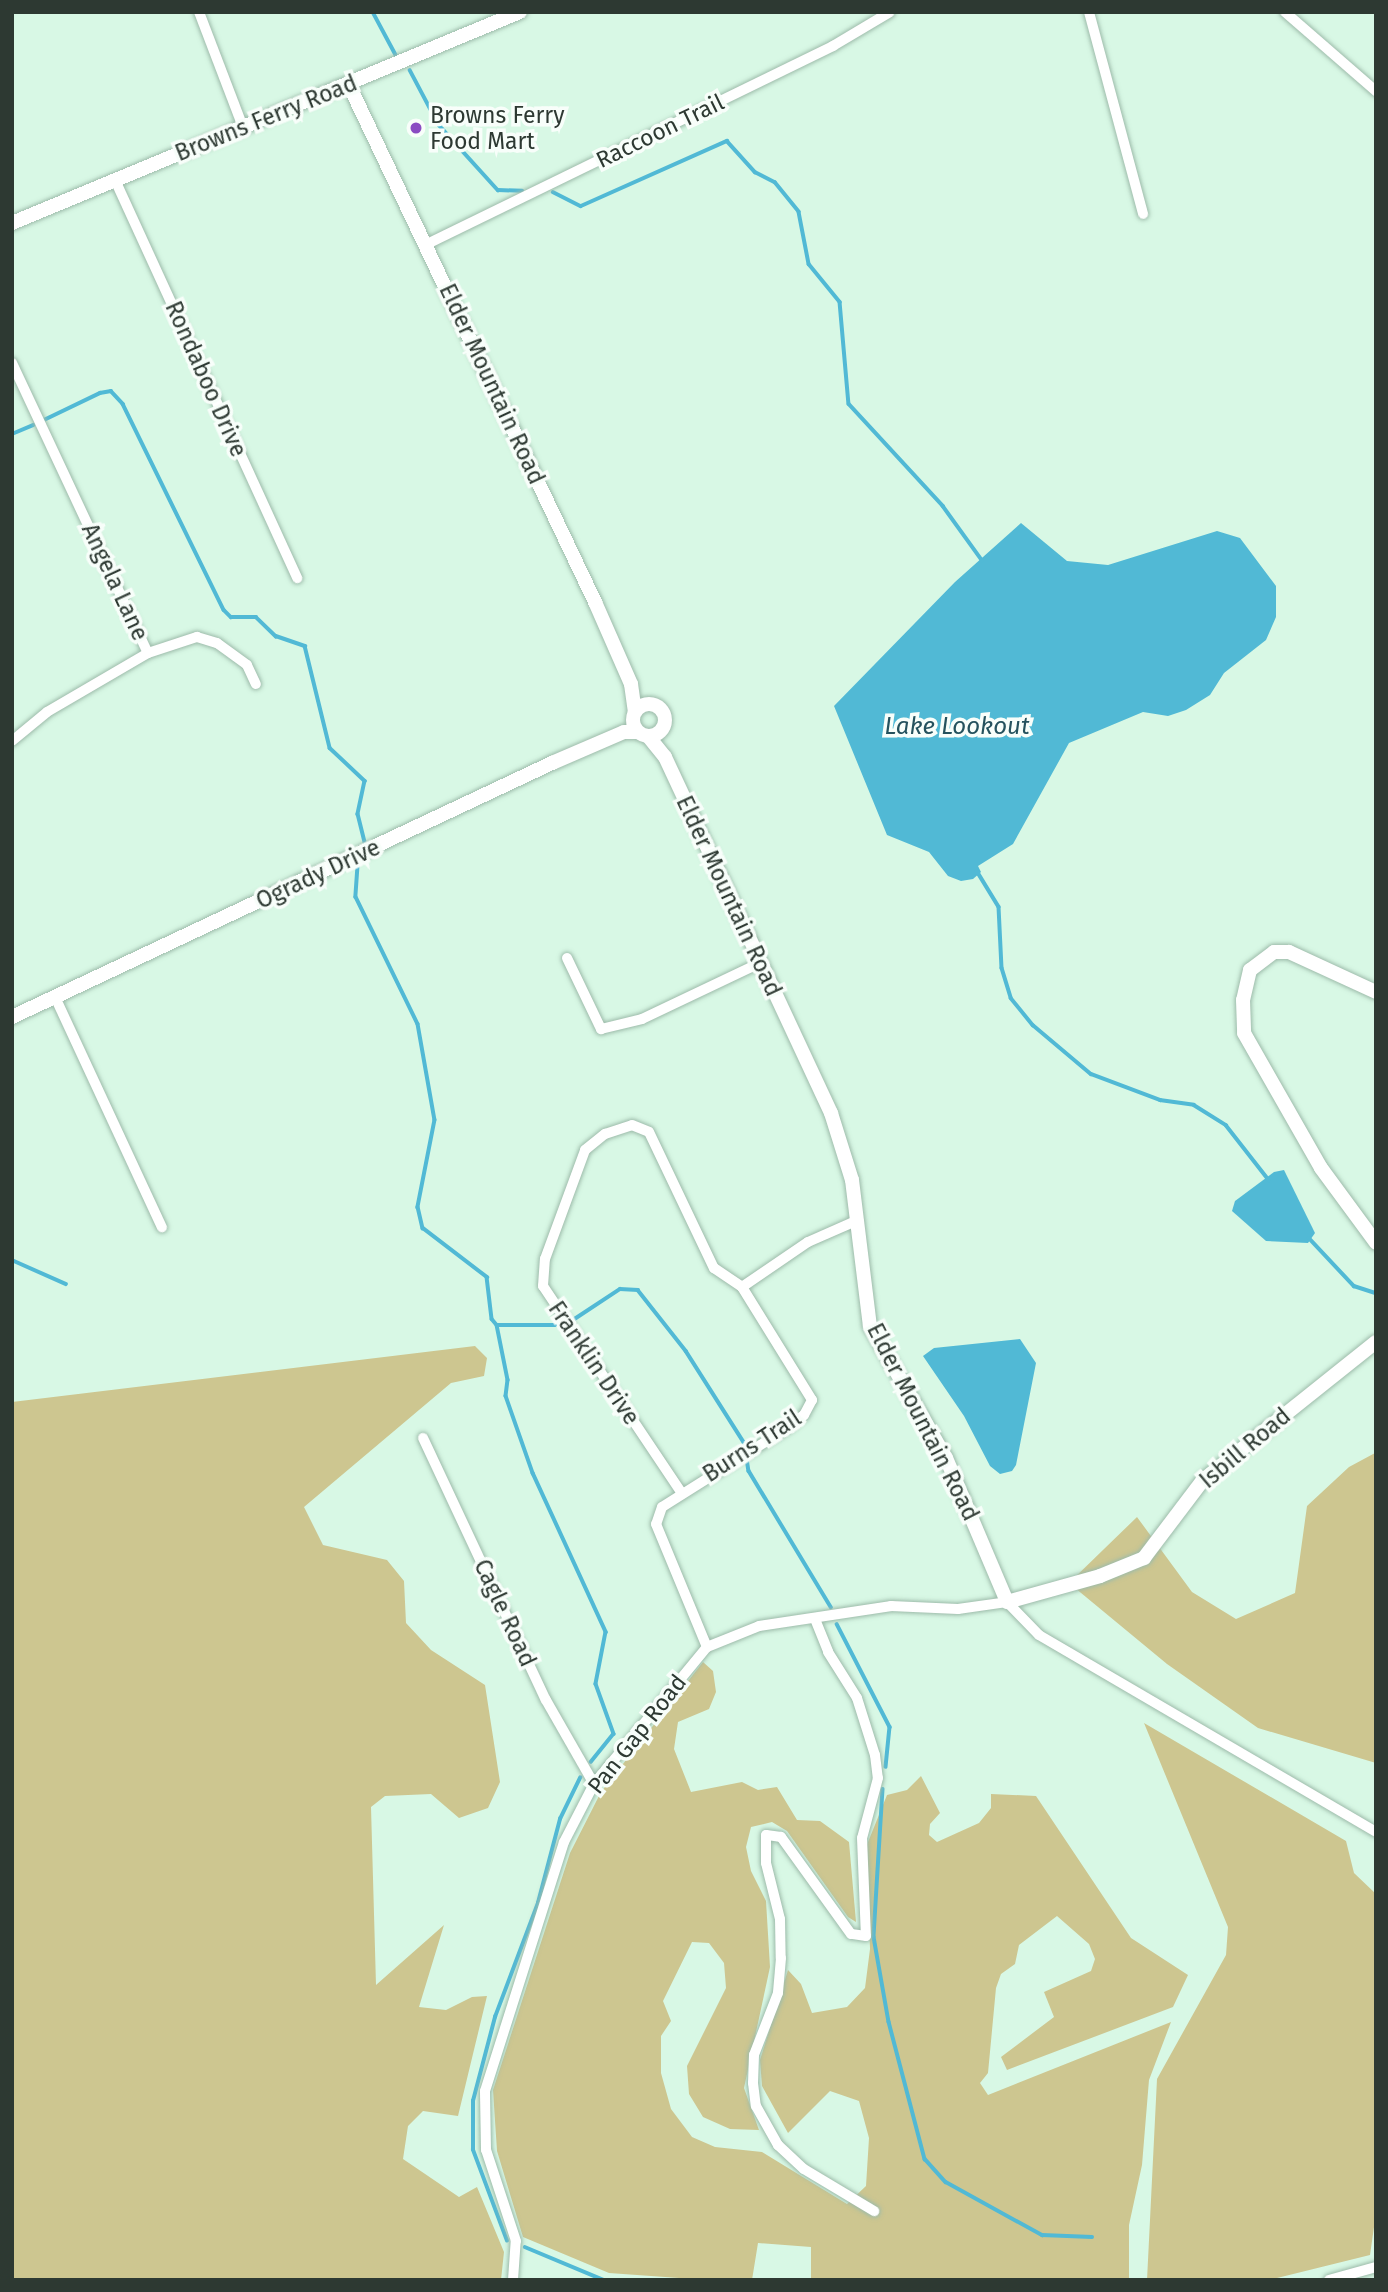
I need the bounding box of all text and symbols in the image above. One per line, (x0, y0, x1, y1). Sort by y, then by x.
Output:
street label: Browns Ferry Road (171, 69, 361, 167)
street label: Raccoon Trail (592, 88, 728, 174)
place label: Browns Ferry Food Mart (430, 101, 565, 155)
marker: Browns Ferry Food Mart (408, 120, 424, 136)
street label: Elder Mountain Road (433, 279, 551, 489)
street label: Rondaboo Drive (159, 297, 253, 461)
street label: Angela Lane (76, 519, 154, 645)
water label: Lake Lookout (885, 713, 1029, 741)
street label: Elder Mountain Road (670, 791, 788, 1001)
street label: Ogrady Drive (252, 833, 384, 915)
street label: Franklin Drive (543, 1296, 645, 1430)
street label: Elder Mountain Road (861, 1319, 985, 1525)
street label: Isbill Road (1194, 1402, 1296, 1494)
street label: Burns Trail (698, 1404, 806, 1488)
street label: Cagle Road (468, 1555, 542, 1671)
street label: Pan Gap Road (582, 1669, 692, 1799)

